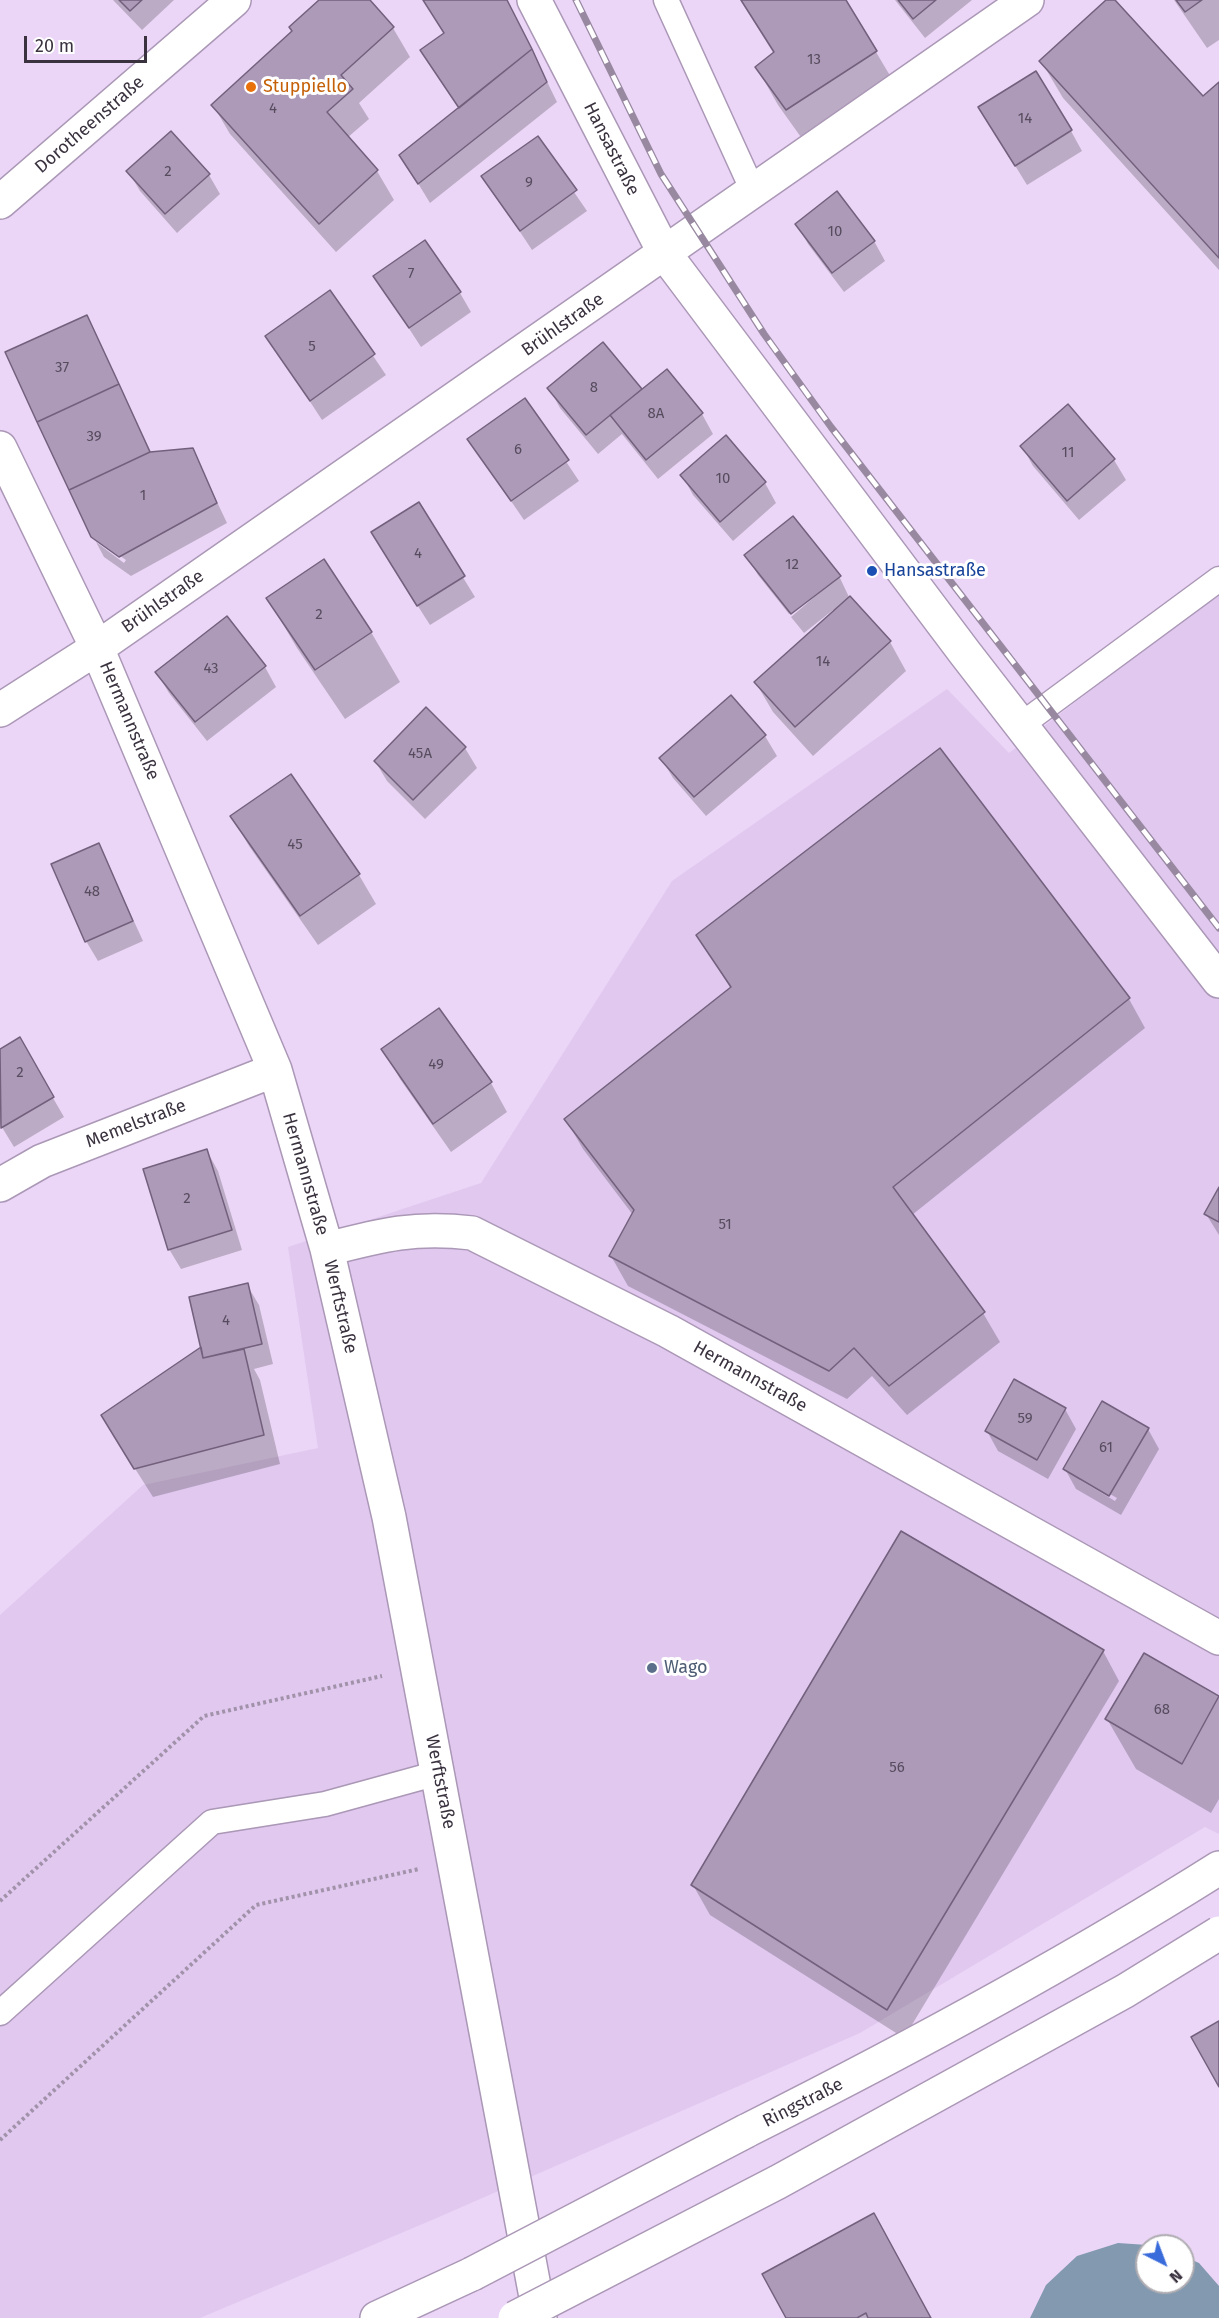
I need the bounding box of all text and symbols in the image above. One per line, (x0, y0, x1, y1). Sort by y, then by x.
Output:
scale bar (27, 24, 150, 62)
text: 20 m (35, 35, 74, 57)
house number: 13 (807, 51, 821, 69)
street label: Dorotheenstraße (31, 72, 149, 178)
place label: Stuppiello (263, 76, 347, 98)
marker: Stuppiello (244, 80, 258, 94)
street label: Hansastraße (578, 99, 644, 199)
house number: 4 (269, 100, 277, 118)
house number: 14 (1018, 110, 1032, 128)
house number: 2 (164, 163, 172, 181)
house number: 9 (525, 174, 533, 192)
house number: 10 (828, 223, 842, 241)
house number: 7 (408, 265, 414, 283)
street label: Brühlstraße (518, 289, 608, 361)
house number: 5 (308, 338, 316, 356)
house number: 37 (55, 359, 69, 377)
house number: 8 (590, 379, 598, 397)
house number: 8A (648, 405, 664, 423)
house number: 39 (86, 428, 102, 446)
house number: 6 (514, 441, 522, 459)
house number: 11 (1062, 444, 1074, 462)
house number: 10 (716, 470, 730, 488)
house number: 1 (140, 487, 146, 505)
house number: 4 (414, 545, 422, 563)
house number: 12 (785, 556, 799, 574)
place label: Hansastraße (884, 560, 986, 582)
marker: Hansastraße (865, 564, 879, 578)
street label: Brühlstraße (118, 566, 208, 638)
house number: 2 (315, 606, 323, 624)
house number: 14 (816, 653, 830, 671)
street label: Hermannstraße (94, 658, 164, 784)
house number: 43 (203, 660, 219, 678)
house number: 45A (408, 745, 432, 763)
house number: 45 (287, 836, 303, 854)
house number: 48 (84, 883, 100, 901)
house number: 49 (428, 1056, 444, 1074)
house number: 2 (16, 1064, 24, 1082)
street label: Memelstraße (83, 1095, 189, 1153)
street label: Hermannstraße (277, 1110, 333, 1238)
house number: 2 (183, 1190, 191, 1208)
house number: 51 (718, 1216, 732, 1234)
street label: Werftstraße (319, 1258, 361, 1356)
house number: 4 (222, 1312, 230, 1330)
street label: Hermannstraße (689, 1337, 811, 1417)
house number: 59 (1017, 1410, 1033, 1428)
house number: 61 (1099, 1439, 1113, 1457)
place label: Wago (664, 1657, 708, 1679)
marker: Wago (645, 1661, 659, 1675)
house number: 68 (1154, 1701, 1170, 1719)
street label: Werftstraße (420, 1733, 460, 1831)
house number: 56 (889, 1759, 905, 1777)
street label: Ringstraße (759, 2074, 847, 2132)
north arrow (1135, 2234, 1195, 2294)
text: N (1166, 2266, 1186, 2287)

